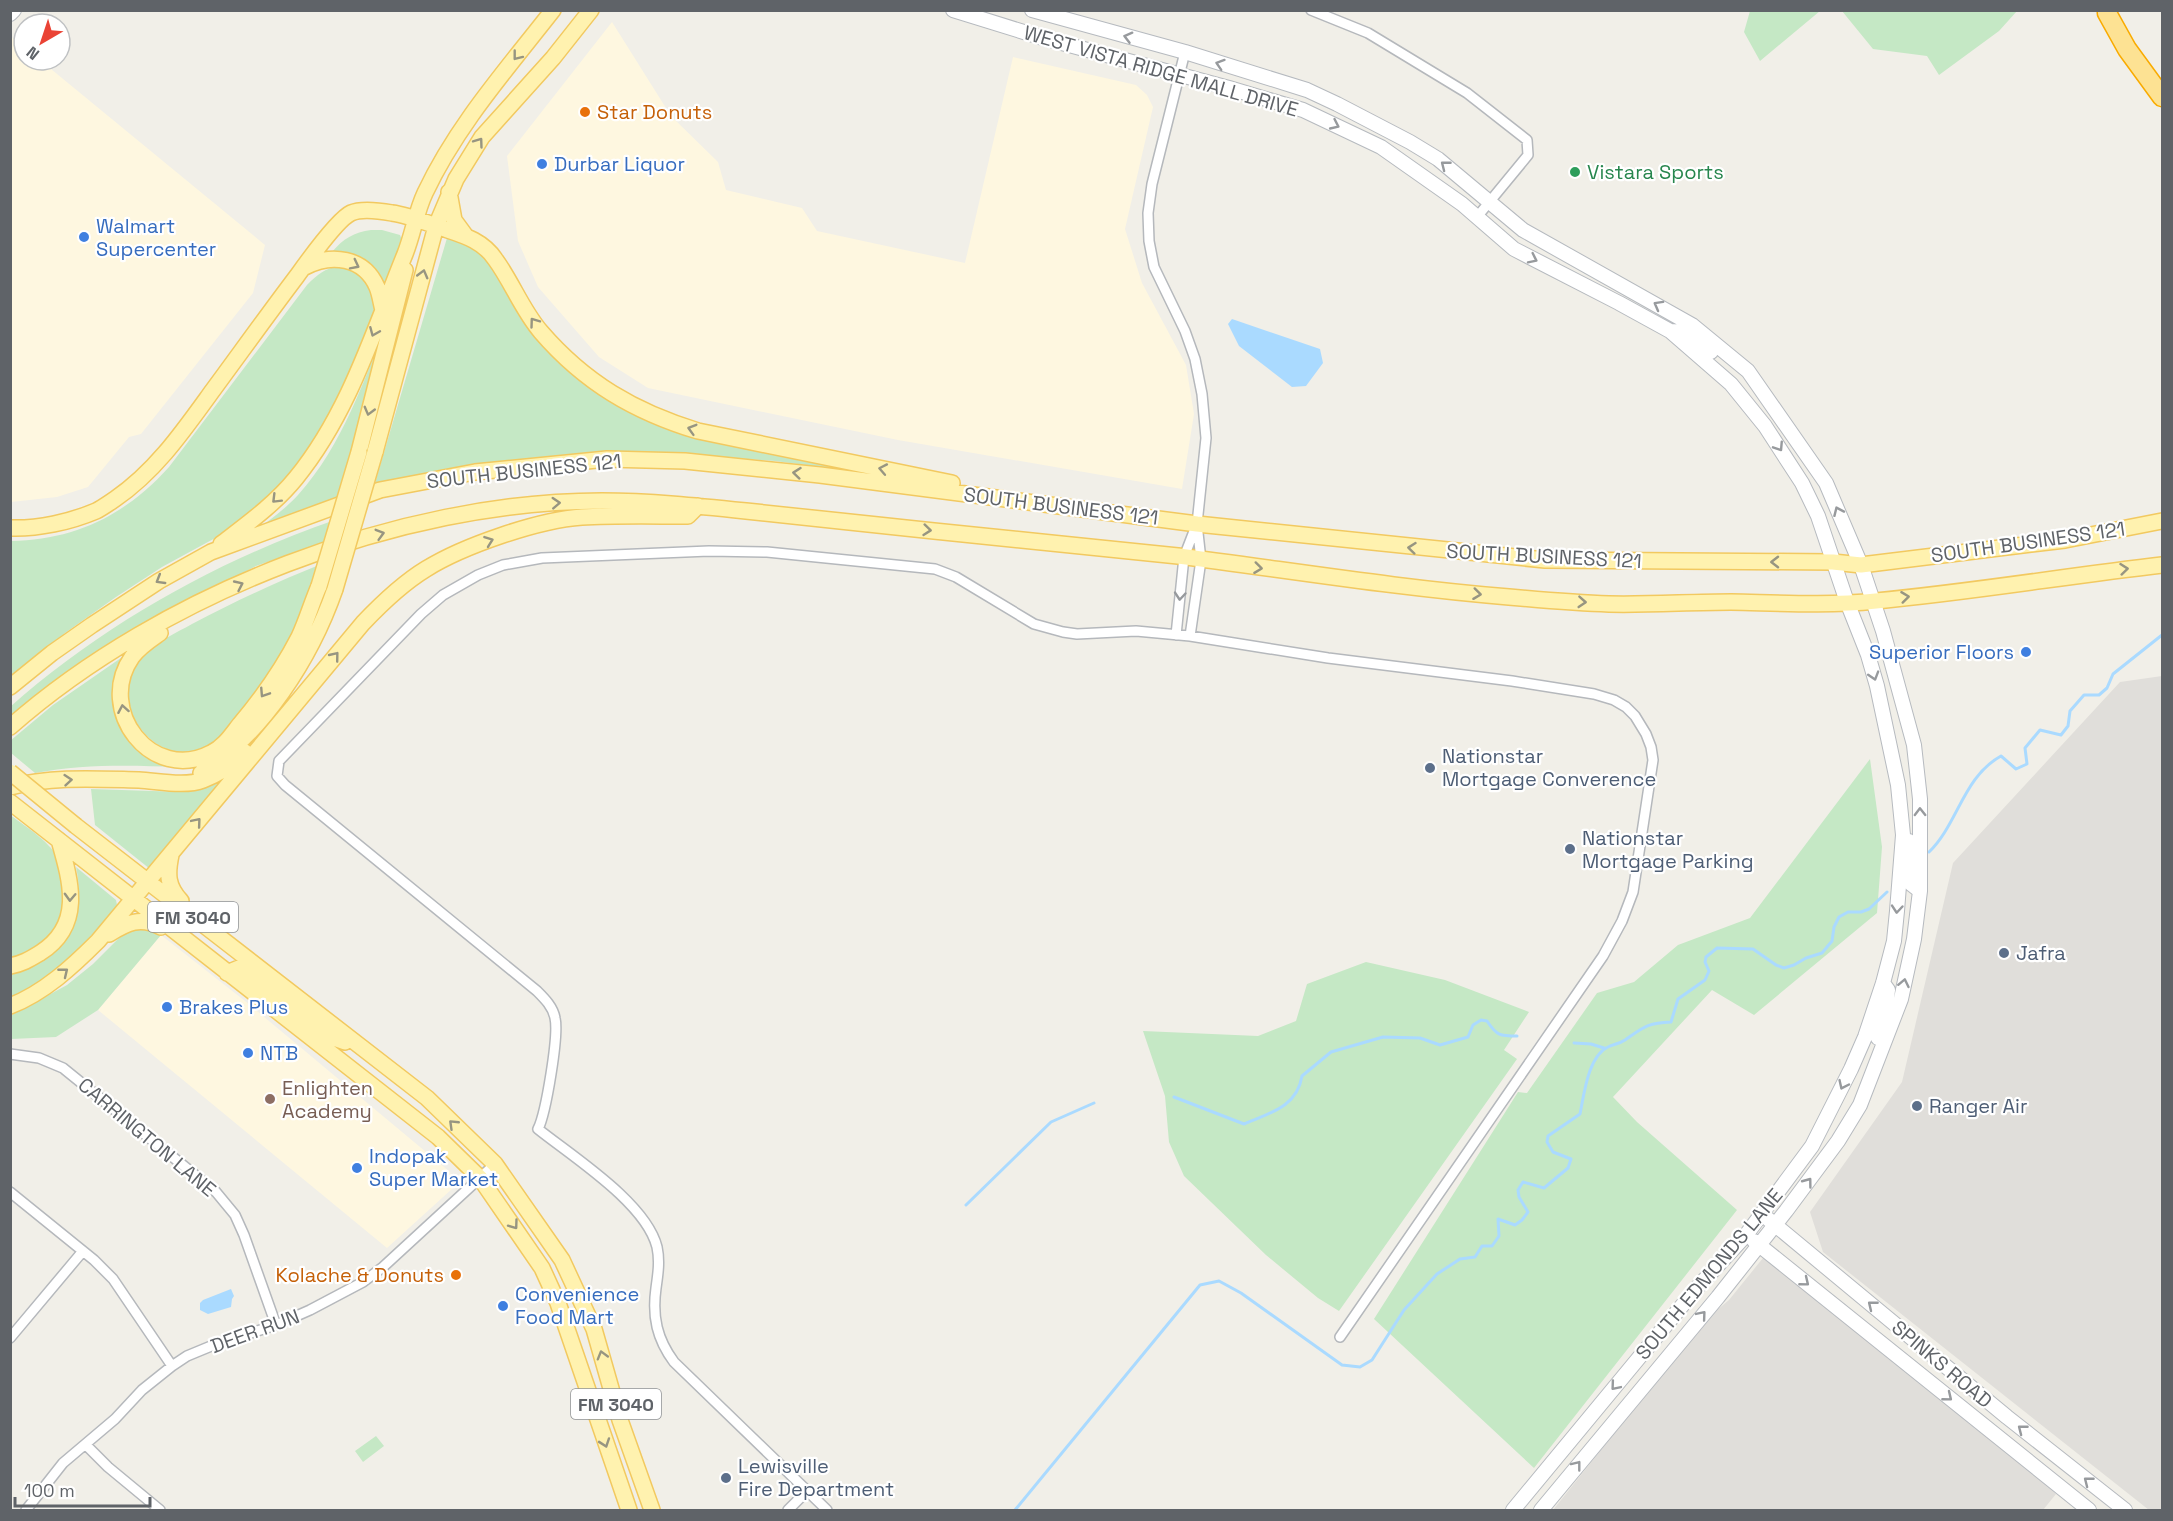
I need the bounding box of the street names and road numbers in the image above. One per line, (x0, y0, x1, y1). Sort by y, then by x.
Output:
street label: WEST VISTA RIDGE MALL DRIVE (1021, 19, 1301, 123)
street label: SOUTH BUSINESS 121 (425, 448, 623, 494)
street label: SOUTH BUSINESS 121 (962, 481, 1160, 531)
street label: SOUTH BUSINESS 121 (1929, 516, 2127, 568)
street label: SOUTH BUSINESS 121 (1446, 538, 1642, 574)
road number: FM 3040 (148, 902, 238, 932)
street label: CARRINGTON LANE (73, 1072, 221, 1202)
street label: SOUTH EDMONDS LANE (1630, 1183, 1788, 1365)
street label: DEER RUN (207, 1303, 303, 1359)
street label: SPINKS ROAD (1886, 1314, 1998, 1414)
road number: FM 3040 (571, 1389, 661, 1419)

